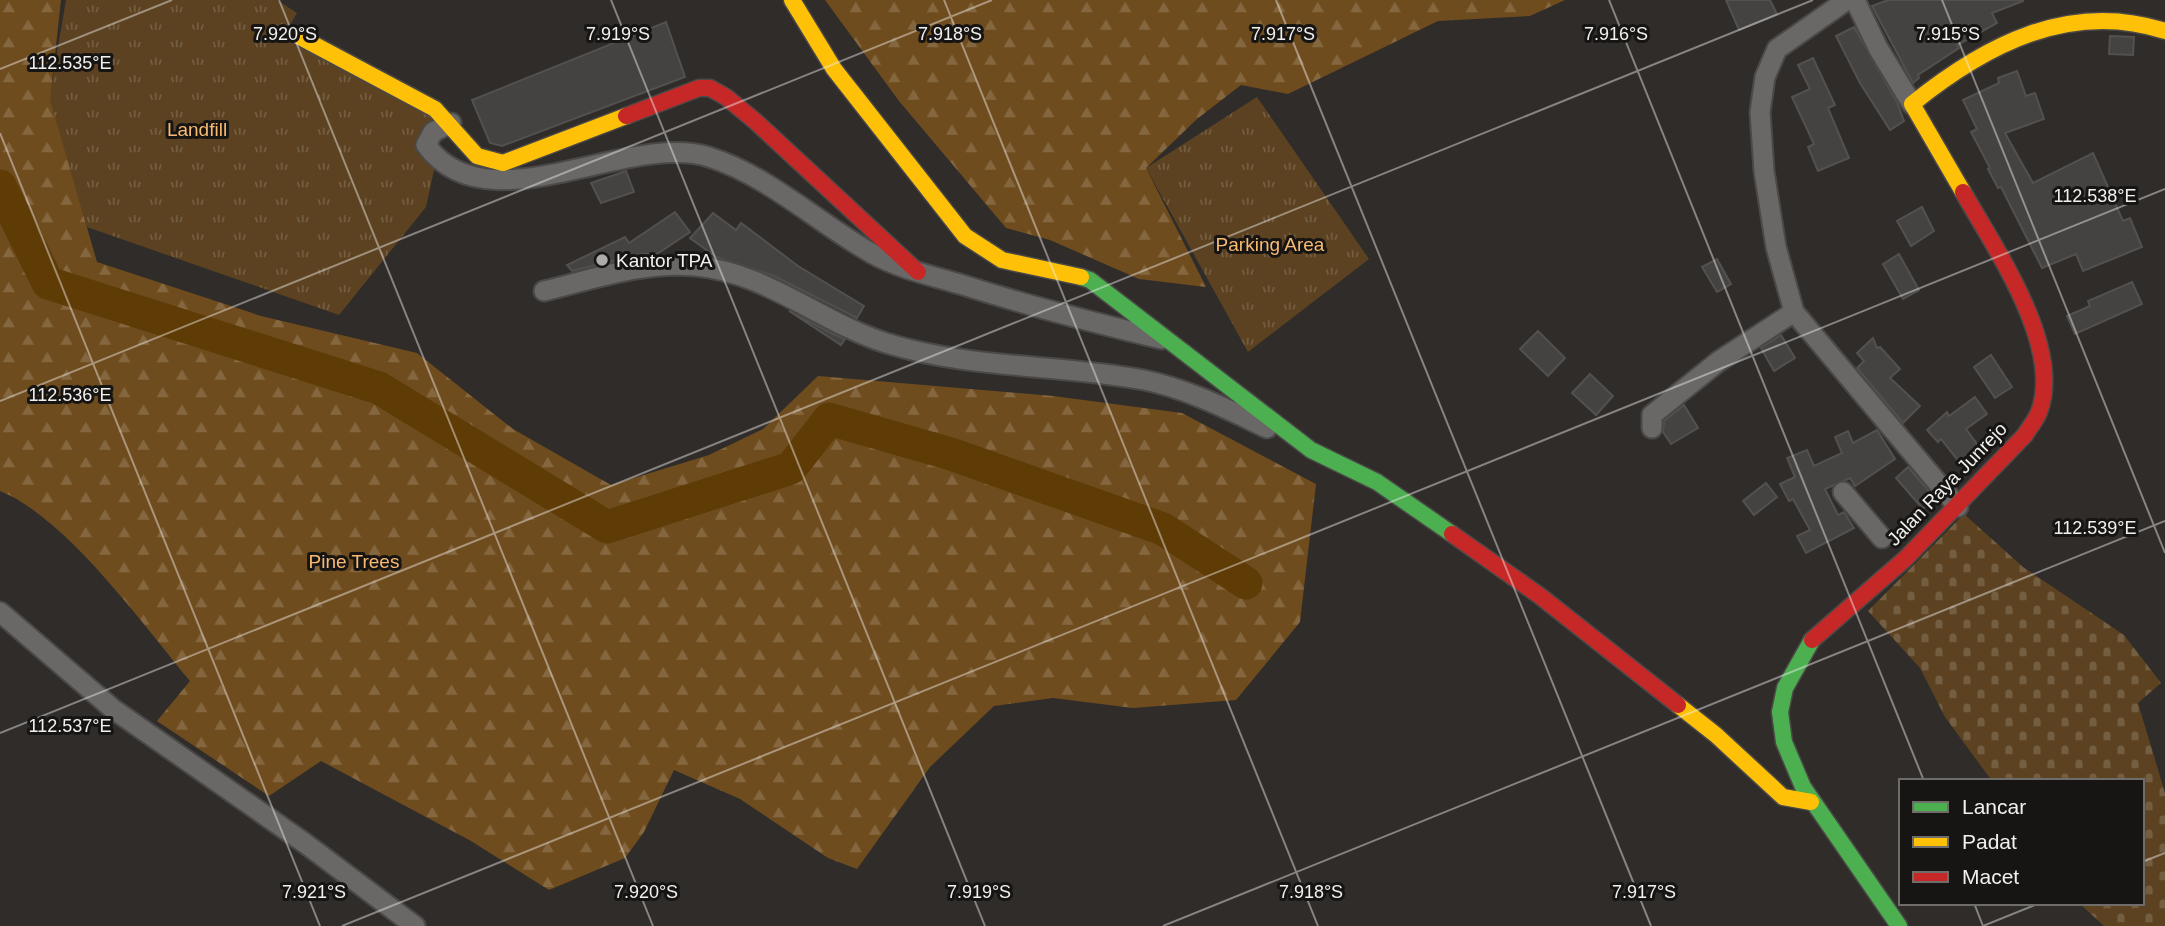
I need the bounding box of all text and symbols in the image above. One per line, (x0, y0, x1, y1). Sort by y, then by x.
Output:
text: 7.920°S (253, 24, 317, 44)
text: 7.919°S (586, 24, 650, 44)
text: 7.918°S (918, 24, 982, 44)
text: 7.917°S (1251, 24, 1315, 44)
text: 7.916°S (1584, 24, 1648, 44)
text: 7.915°S (1916, 24, 1980, 44)
text: 112.535°E (29, 53, 111, 73)
park label: Landfill (167, 119, 227, 140)
text: 112.538°E (2054, 186, 2136, 206)
park label: Parking Area (1216, 234, 1325, 255)
place label: Kantor TPA (616, 250, 713, 271)
marker: Kantor TPA (594, 252, 610, 268)
text: 112.536°E (29, 385, 111, 405)
street label: Jalan Raya Junrejo (1883, 418, 2011, 550)
text: 112.539°E (2054, 518, 2136, 538)
park label: Pine Trees (309, 551, 399, 572)
text: 112.537°E (29, 716, 111, 736)
legend (1899, 779, 2144, 905)
text: Lancar (1962, 795, 2026, 818)
text: Padat (1962, 830, 2017, 853)
text: Macet (1962, 865, 2019, 888)
text: 7.921°S (282, 882, 346, 902)
text: 7.920°S (614, 882, 678, 902)
text: 7.919°S (947, 882, 1011, 902)
text: 7.918°S (1279, 882, 1343, 902)
text: 7.917°S (1612, 882, 1676, 902)

